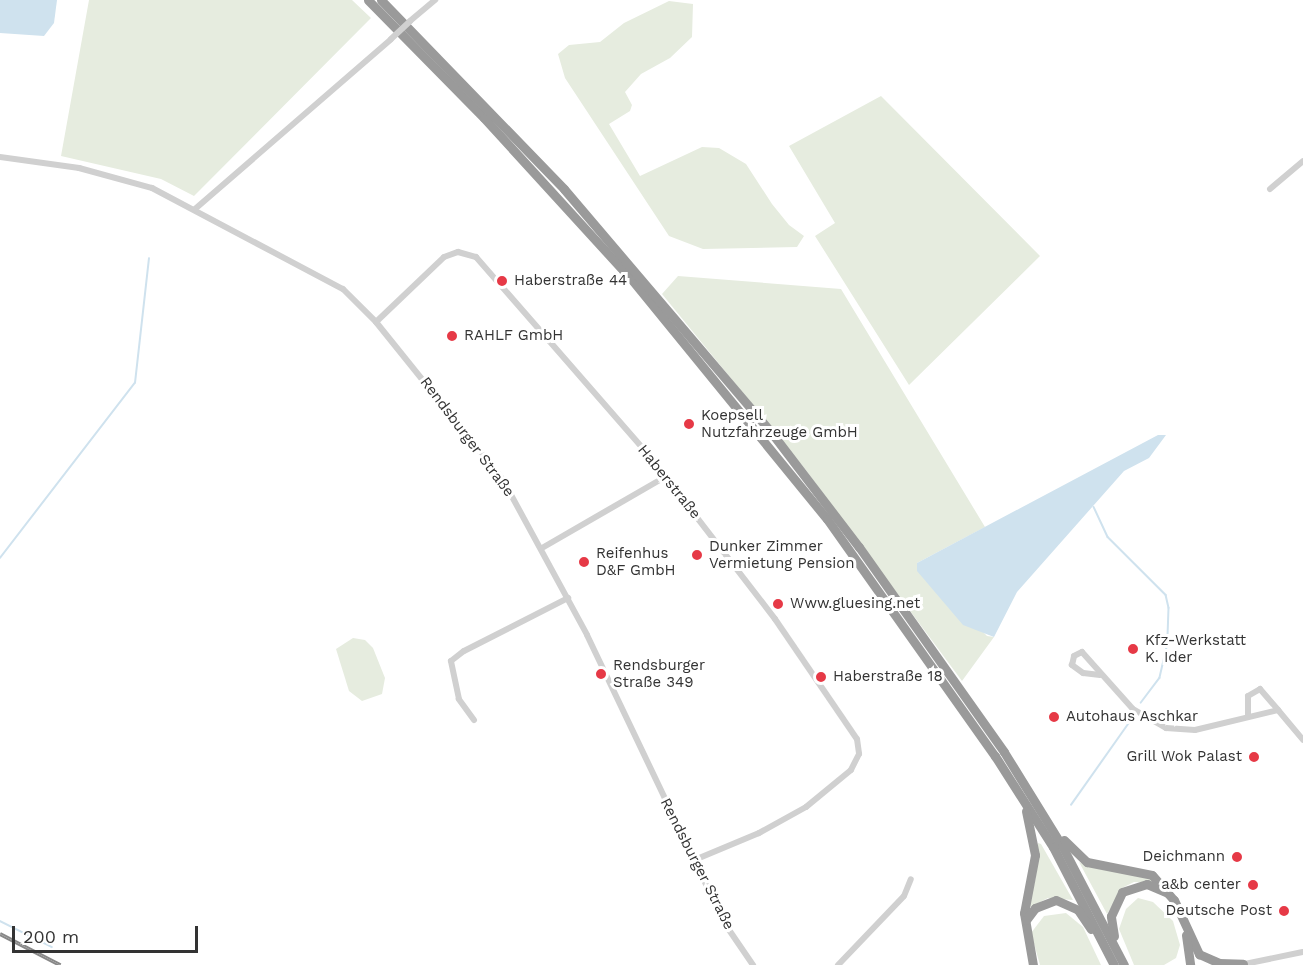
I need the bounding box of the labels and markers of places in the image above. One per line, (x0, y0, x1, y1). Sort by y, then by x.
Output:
place label: Haberstraße 44 (514, 272, 627, 290)
marker: Haberstraße 44 (495, 274, 509, 288)
place label: RAHLF GmbH (464, 327, 564, 345)
marker: RAHLF GmbH (445, 329, 459, 343)
place label: Koepsell Nutzfahrzeuge GmbH (701, 406, 858, 441)
marker: Koepsell Nutzfahrzeuge GmbH (682, 417, 696, 431)
place label: Dunker Zimmer Vermietung Pension (709, 537, 855, 572)
place label: Reifenhus D&F GmbH (596, 544, 676, 579)
marker: Dunker Zimmer Vermietung Pension (690, 548, 704, 562)
marker: Reifenhus D&F GmbH (577, 555, 591, 569)
place label: Www.gluesing.net (790, 595, 920, 613)
marker: Www.gluesing.net (771, 597, 785, 611)
place label: Kfz-Werkstatt K. Ider (1145, 631, 1246, 666)
marker: Kfz-Werkstatt K. Ider (1126, 642, 1140, 656)
place label: Rendsburger Straße 349 (613, 656, 705, 691)
marker: Rendsburger Straße 349 (594, 667, 608, 681)
place label: Haberstraße 18 (833, 668, 943, 686)
marker: Haberstraße 18 (814, 670, 828, 684)
place label: Autohaus Aschkar (1066, 708, 1199, 726)
marker: Autohaus Aschkar (1047, 710, 1061, 724)
place label: Grill Wok Palast (1125, 748, 1242, 766)
marker: Grill Wok Palast (1247, 750, 1261, 764)
place label: Deichmann (1143, 848, 1225, 866)
marker: Deichmann (1230, 850, 1244, 864)
place label: a&b center (1161, 876, 1241, 894)
marker: a&b center (1246, 878, 1260, 892)
place label: Deutsche Post (1165, 902, 1272, 920)
marker: Deutsche Post (1277, 904, 1291, 918)

